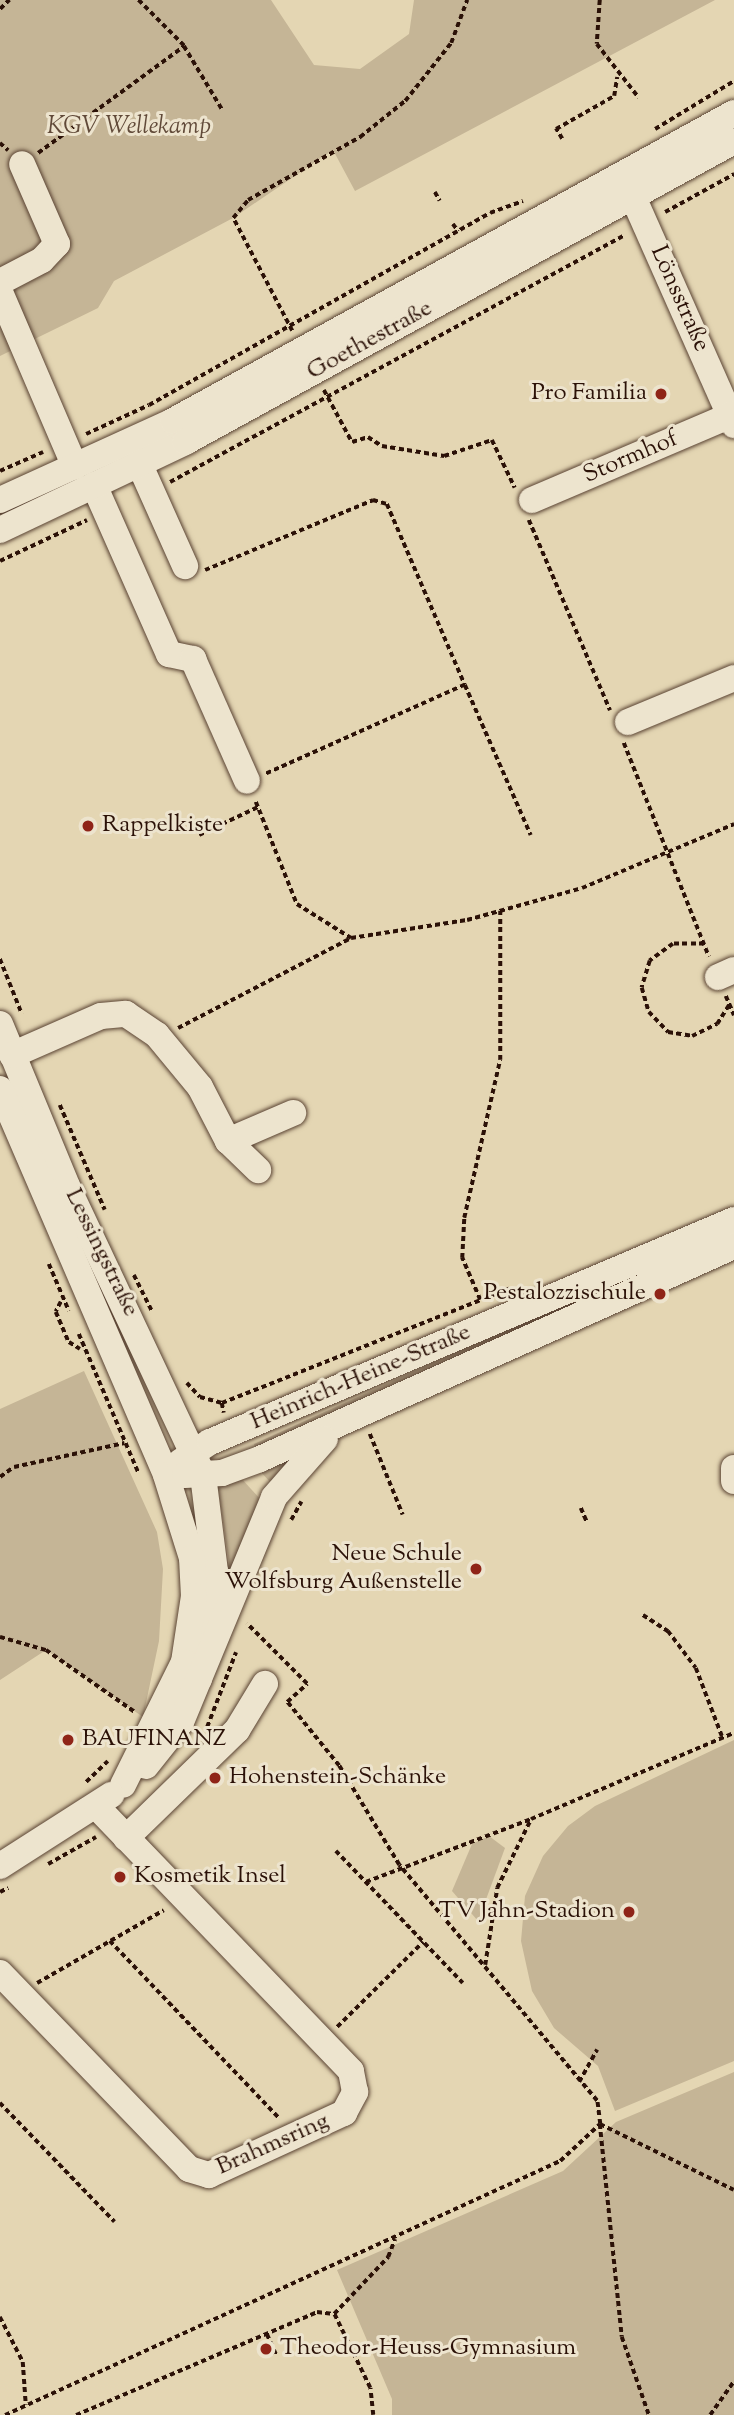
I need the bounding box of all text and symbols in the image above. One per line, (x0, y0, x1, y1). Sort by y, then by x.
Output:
park label: KGV Wellekamp (47, 114, 211, 142)
street label: Lönsstraße (643, 242, 715, 356)
street label: Goethestraße (302, 295, 438, 387)
place label: Pro Familia (531, 380, 647, 408)
marker: Pro Familia (653, 386, 669, 402)
street label: Stormhof (579, 425, 683, 491)
place label: Rappelkiste (102, 812, 223, 840)
marker: Rappelkiste (80, 818, 96, 834)
street label: Lessingstraße (58, 1184, 144, 1322)
place label: Pestalozzischule (484, 1280, 646, 1308)
marker: Pestalozzischule (652, 1286, 668, 1302)
street label: Heinrich-Heine-Straße (247, 1319, 475, 1437)
place label: Neue Schule Wolfsburg Außenstelle (224, 1541, 462, 1597)
marker: Neue Schule Wolfsburg Außenstelle (468, 1561, 484, 1577)
place label: BAUFINANZ (82, 1726, 226, 1754)
marker: BAUFINANZ (60, 1732, 76, 1748)
place label: Hohenstein-Schänke (229, 1764, 446, 1792)
marker: Hohenstein-Schänke (207, 1770, 223, 1786)
place label: Kosmetik Insel (134, 1863, 286, 1891)
marker: Kosmetik Insel (112, 1869, 128, 1885)
place label: TV Jahn-Stadion (439, 1898, 615, 1926)
marker: TV Jahn-Stadion (621, 1904, 637, 1920)
street label: Brahmsring (212, 2107, 334, 2183)
place label: Theodor-Heuss-Gymnasium (280, 2335, 576, 2363)
marker: Theodor-Heuss-Gymnasium (258, 2341, 274, 2357)

